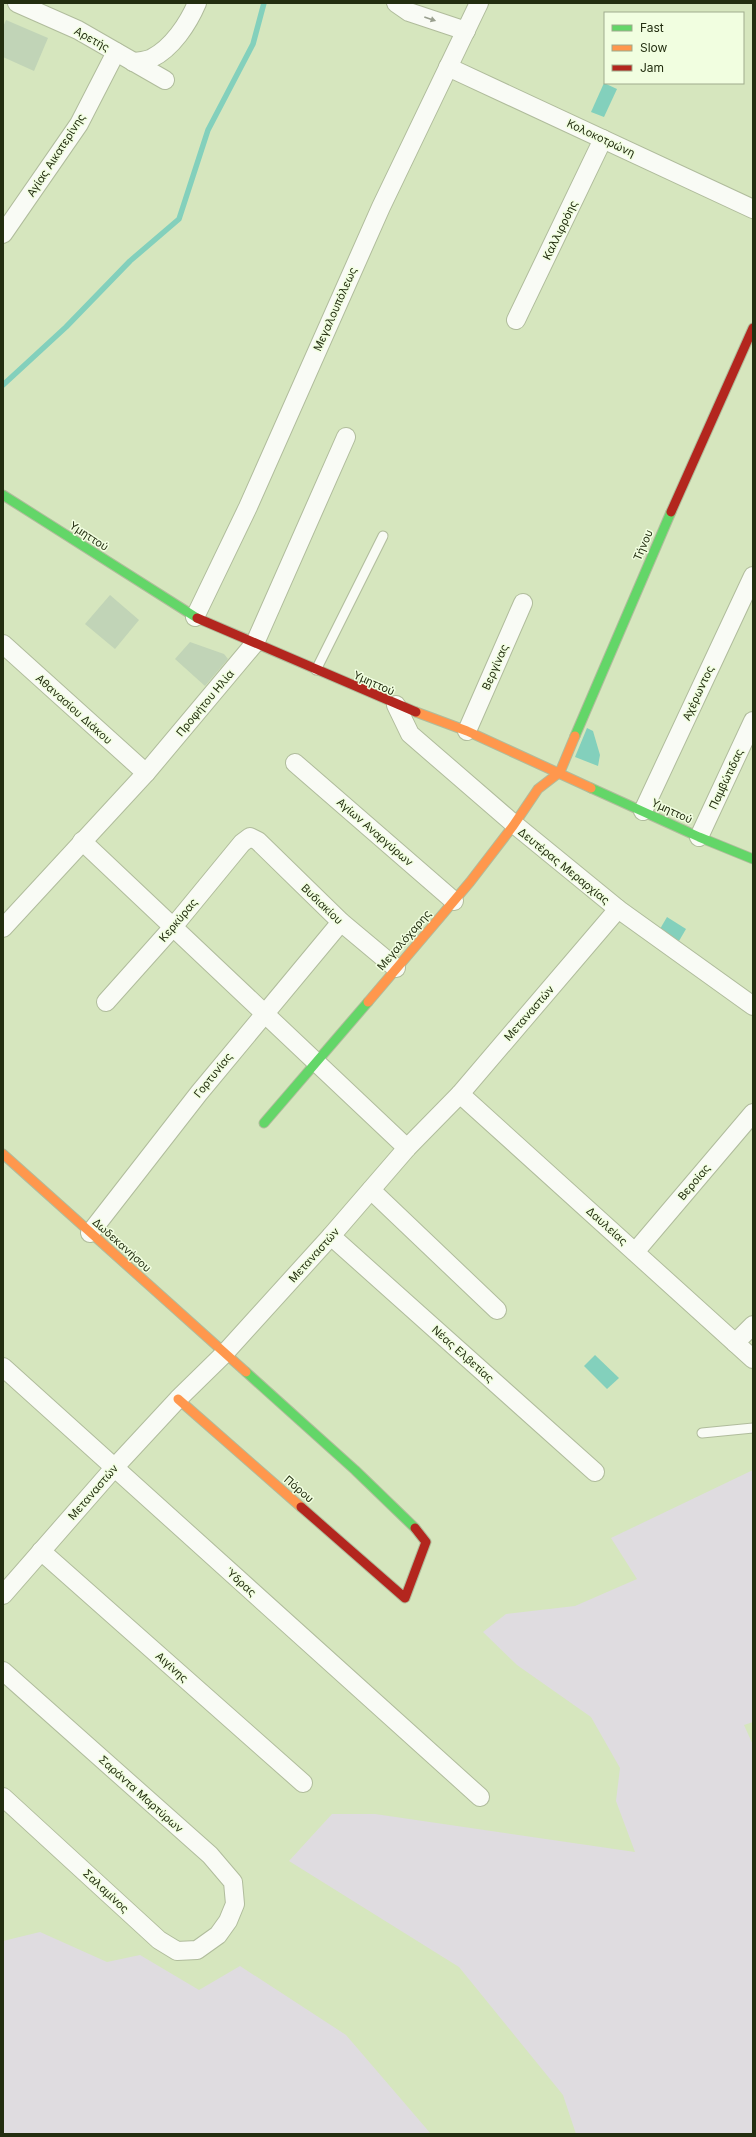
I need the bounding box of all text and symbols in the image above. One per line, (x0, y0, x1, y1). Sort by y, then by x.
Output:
legend (604, 12, 744, 84)
one-way arrow (425, 16, 437, 22)
text: Fast (640, 20, 664, 35)
street label: Αρετής (72, 24, 112, 54)
text: Slow (640, 40, 668, 55)
text: Jam (640, 60, 664, 75)
street label: Αγίας Αικατερίνης (24, 111, 88, 199)
street label: Κολοκοτρώνη (565, 116, 637, 160)
street label: Καλλιρρόης (540, 198, 580, 262)
street label: Μεγαλουπόλεως (310, 265, 360, 353)
street label: Υμηττού (67, 518, 111, 554)
street label: Τήνου (630, 527, 656, 563)
street label: Βεργίνας (479, 642, 511, 692)
street label: Αχέρωντος (679, 663, 717, 723)
street label: Προφήτου Ηλία (173, 667, 237, 739)
street label: Υμηττού (351, 668, 397, 698)
street label: Αθανασίου Διάκου (33, 671, 115, 747)
street label: Παμβώτιδας (706, 746, 746, 812)
street label: Αγίων Αναργύρων (334, 795, 416, 869)
street label: Υμηττού (649, 795, 695, 827)
street label: Δευτέρας Μεραρχίας (515, 825, 613, 907)
street label: Βυδιακίου (298, 881, 346, 927)
street label: Κερκύρας (156, 895, 200, 945)
street label: Μεγαλόχαρης (374, 907, 434, 973)
street label: Μεταναστών (501, 982, 557, 1044)
street label: Γορτυνίας (191, 1050, 235, 1100)
street label: Βεροίας (675, 1161, 713, 1203)
street label: Δαυλείας (583, 1204, 631, 1248)
street label: Δωδεκανήσου (90, 1215, 154, 1275)
street label: Μεταναστών (286, 1224, 343, 1285)
street label: Νέας Ελβετίας (429, 1322, 497, 1386)
street label: Μεταναστών (65, 1461, 121, 1523)
street label: Πόρου (281, 1472, 317, 1506)
street label: Ύδρας (223, 1565, 259, 1599)
street label: Αιγίνης (153, 1649, 191, 1685)
street label: Σαράντα Μαρτύρων (96, 1752, 186, 1836)
street label: Σαλαμίνος (80, 1866, 132, 1916)

